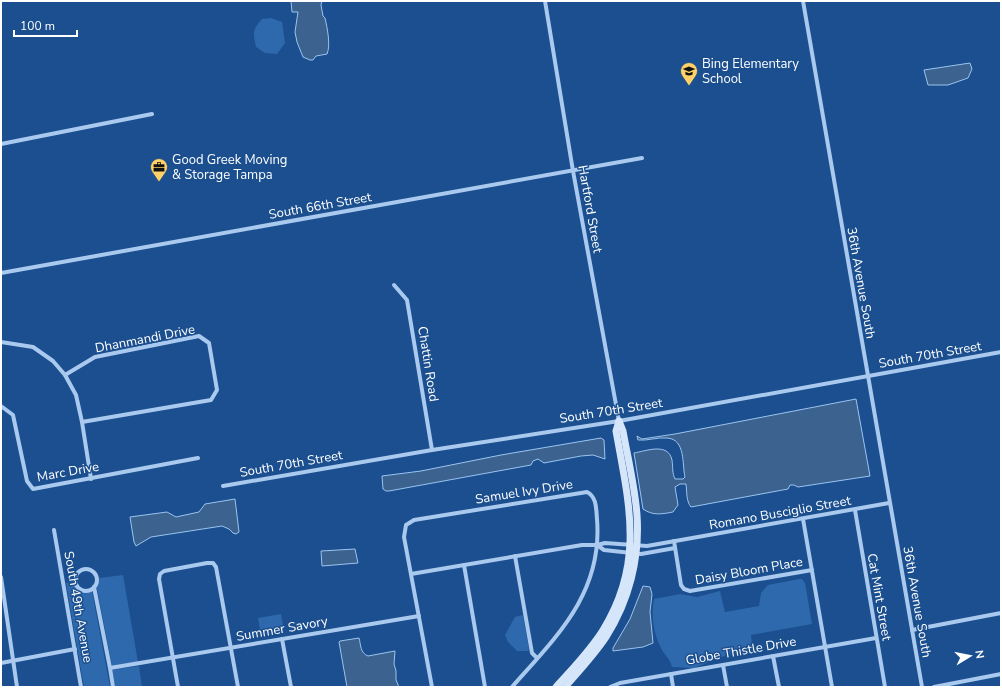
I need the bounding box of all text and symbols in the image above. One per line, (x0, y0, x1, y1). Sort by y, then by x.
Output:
scale bar (14, 12, 77, 38)
text: 100 m (20, 18, 55, 34)
place label: Bing Elementary School (702, 55, 799, 88)
school or university icon: Bing Elementary School (679, 61, 699, 86)
place label: Good Greek Moving & Storage Tampa (172, 151, 287, 184)
office icon: Good Greek Moving & Storage Tampa (149, 157, 169, 182)
street label: Hartford Street (573, 164, 607, 255)
street label: South 66th Street (267, 188, 373, 224)
street label: 36th Avenue South (842, 226, 880, 340)
street label: Dhanmandi Drive (93, 320, 197, 358)
street label: Chattin Road (413, 325, 443, 403)
street label: South 70th Street (877, 337, 983, 373)
street label: South 70th Street (558, 394, 664, 428)
street label: South 70th Street (238, 446, 344, 482)
street label: Marc Drive (36, 458, 101, 486)
street label: Samuel Ivy Drive (474, 475, 574, 509)
street label: Romano Busciglio Street (708, 492, 853, 534)
street label: 36th Avenue South (898, 545, 936, 659)
street label: South 49th Avenue (59, 550, 97, 664)
street label: Cat Mint Street (862, 552, 896, 642)
street label: Daisy Bloom Place (694, 553, 804, 589)
street label: Summer Savory (235, 612, 330, 646)
street label: Globe Thistle Drive (684, 632, 798, 670)
north arrow (950, 636, 990, 676)
text: N (971, 649, 987, 660)

